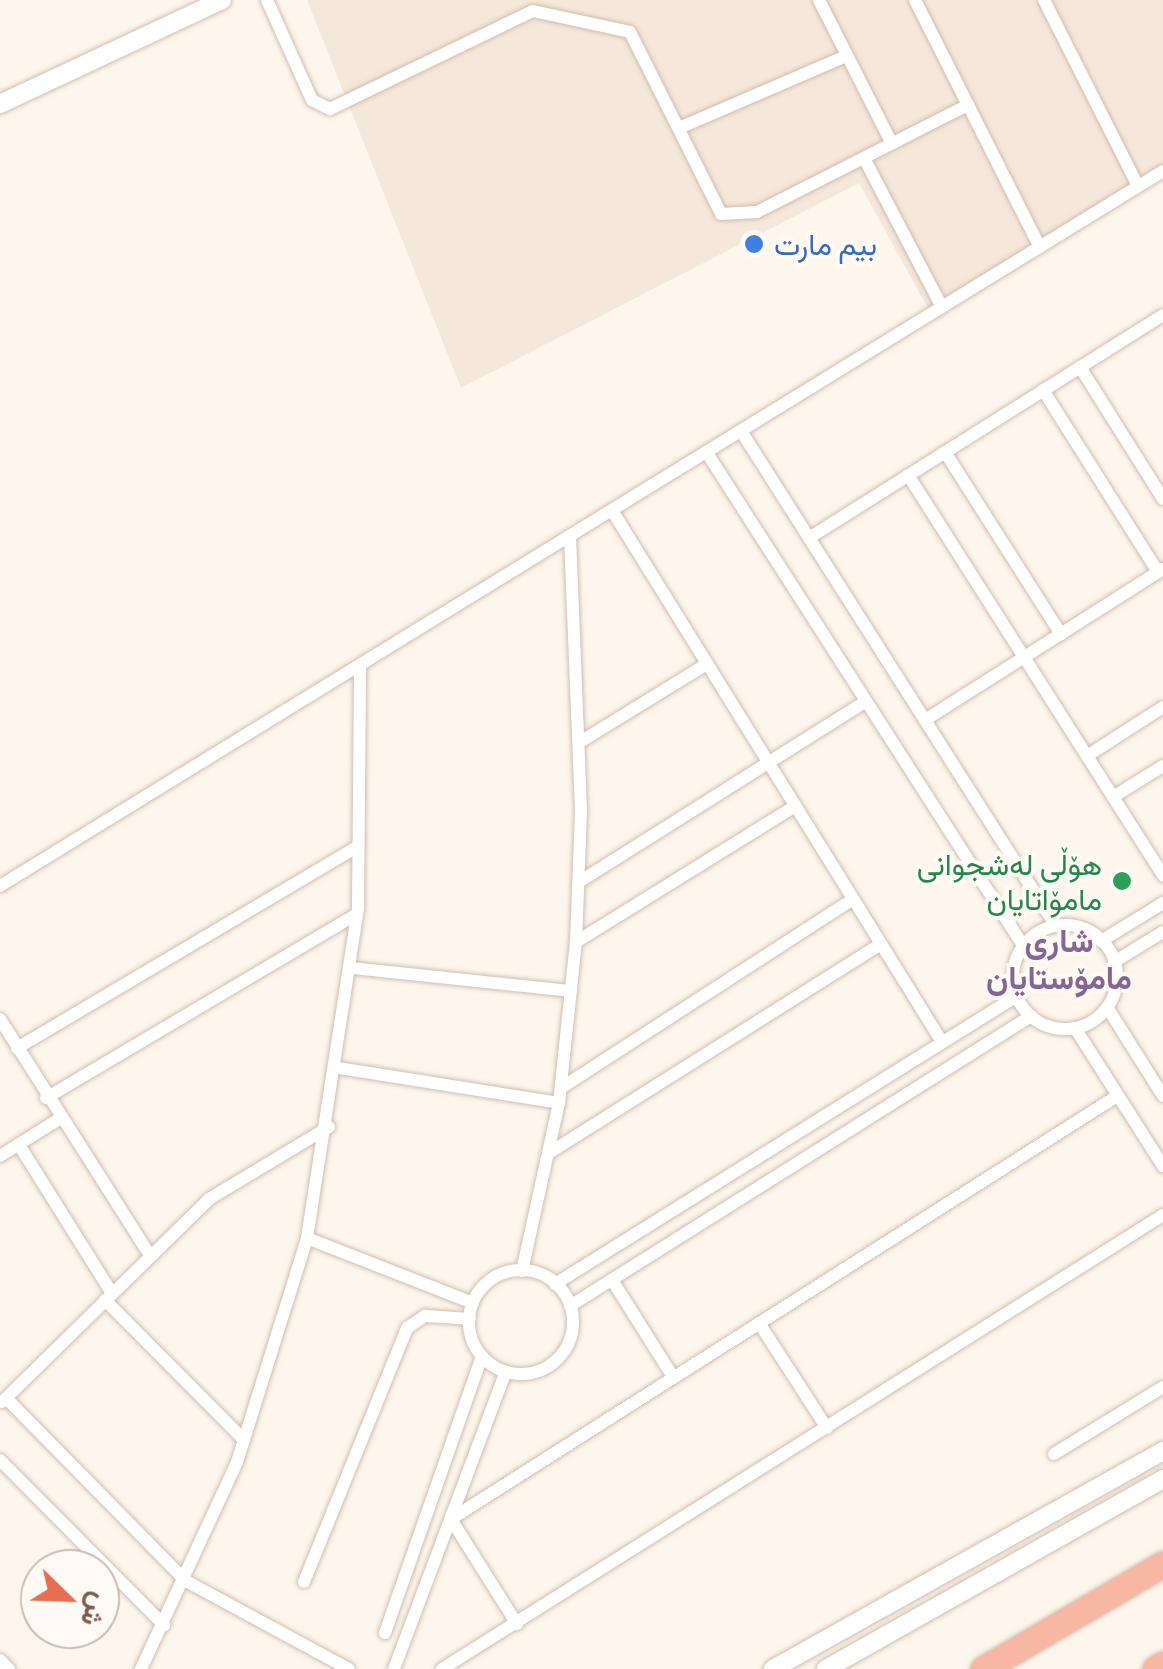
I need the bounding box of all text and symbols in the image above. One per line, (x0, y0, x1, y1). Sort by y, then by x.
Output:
place label: بیم مارت (774, 226, 877, 262)
marker: بیم مارت (743, 233, 765, 255)
place label: هۆڵی لەشجوانی مامۆاتایان (917, 846, 1102, 916)
marker: هۆڵی لەشجوانی مامۆاتایان (1111, 870, 1133, 892)
district label: شاری مامۆستایان (986, 922, 1132, 997)
north arrow (20, 1549, 120, 1649)
text: ش (73, 1587, 120, 1633)

